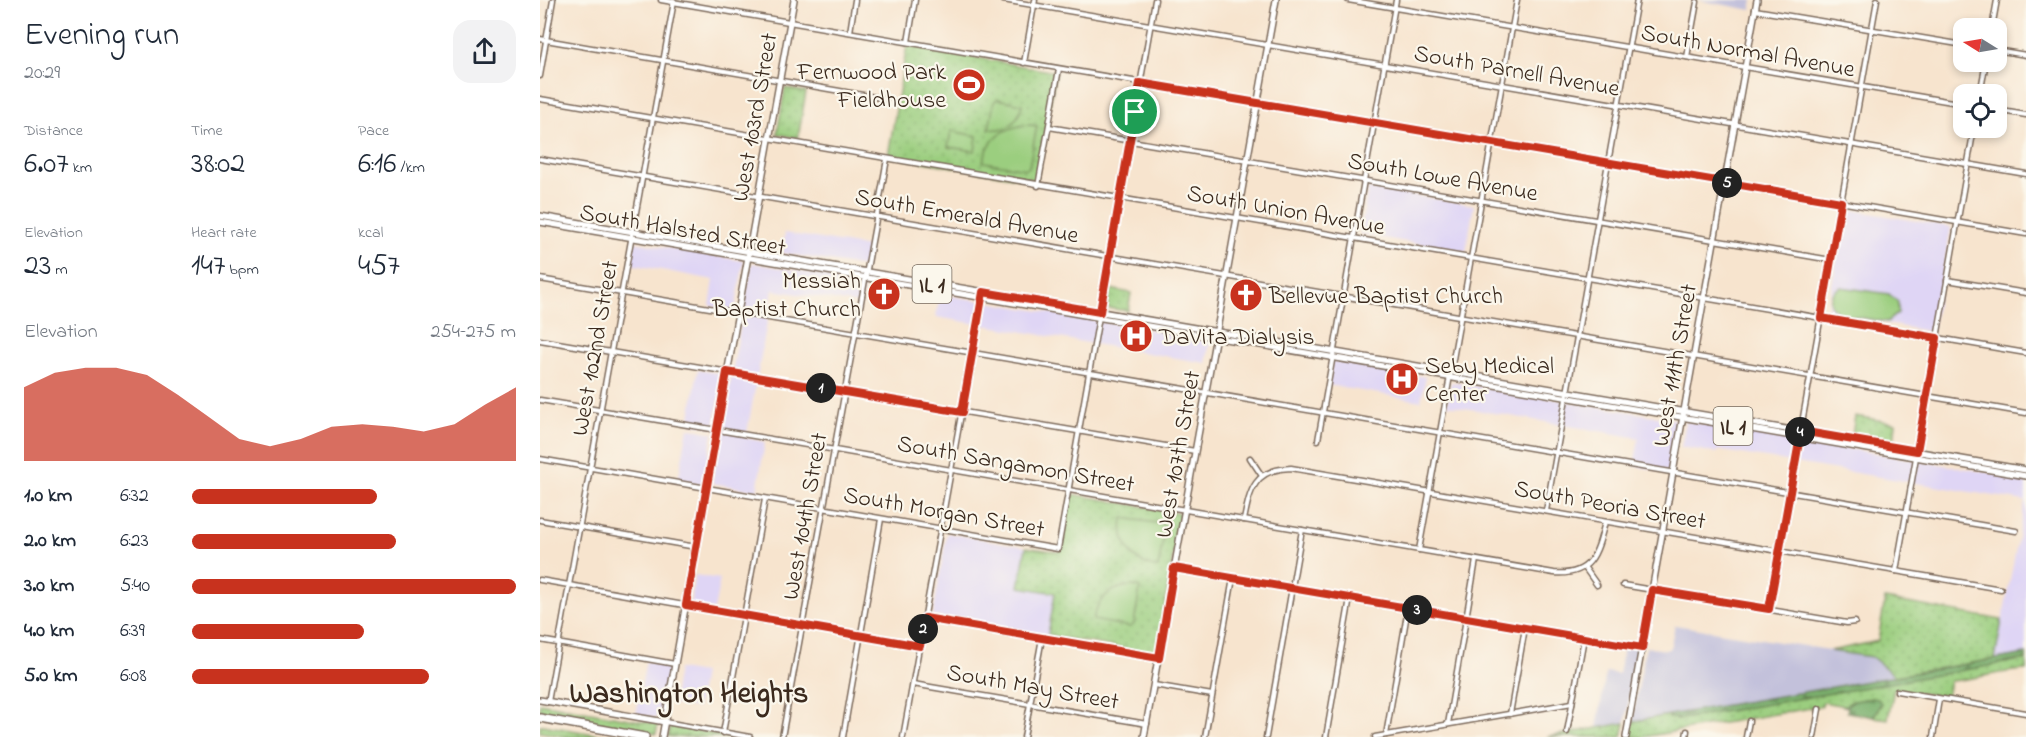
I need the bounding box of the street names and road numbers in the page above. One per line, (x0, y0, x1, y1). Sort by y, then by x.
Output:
street label: South Normal Avenue (1638, 16, 1857, 89)
street label: West 103rd Street (724, 30, 789, 205)
street label: South Parnell Avenue (1411, 37, 1622, 108)
street label: South Lowe Avenue (1345, 145, 1541, 212)
street label: South Union Avenue (1184, 177, 1388, 246)
street label: South Emerald Avenue (852, 181, 1081, 254)
street label: South Halsted Street (577, 196, 788, 267)
street label: West 102nd Street (564, 258, 629, 439)
road number: IL 1 (912, 265, 952, 303)
street label: West 111th Street (1645, 281, 1708, 449)
street label: West 107th Street (1148, 368, 1211, 541)
road number: IL 1 (1714, 407, 1752, 445)
street label: South Sangamon Street (894, 427, 1137, 504)
street label: West 104th Street (775, 430, 838, 603)
street label: South Peoria Street (1511, 472, 1708, 541)
street label: South Morgan Street (840, 479, 1047, 548)
street label: South May Street (943, 656, 1121, 722)

